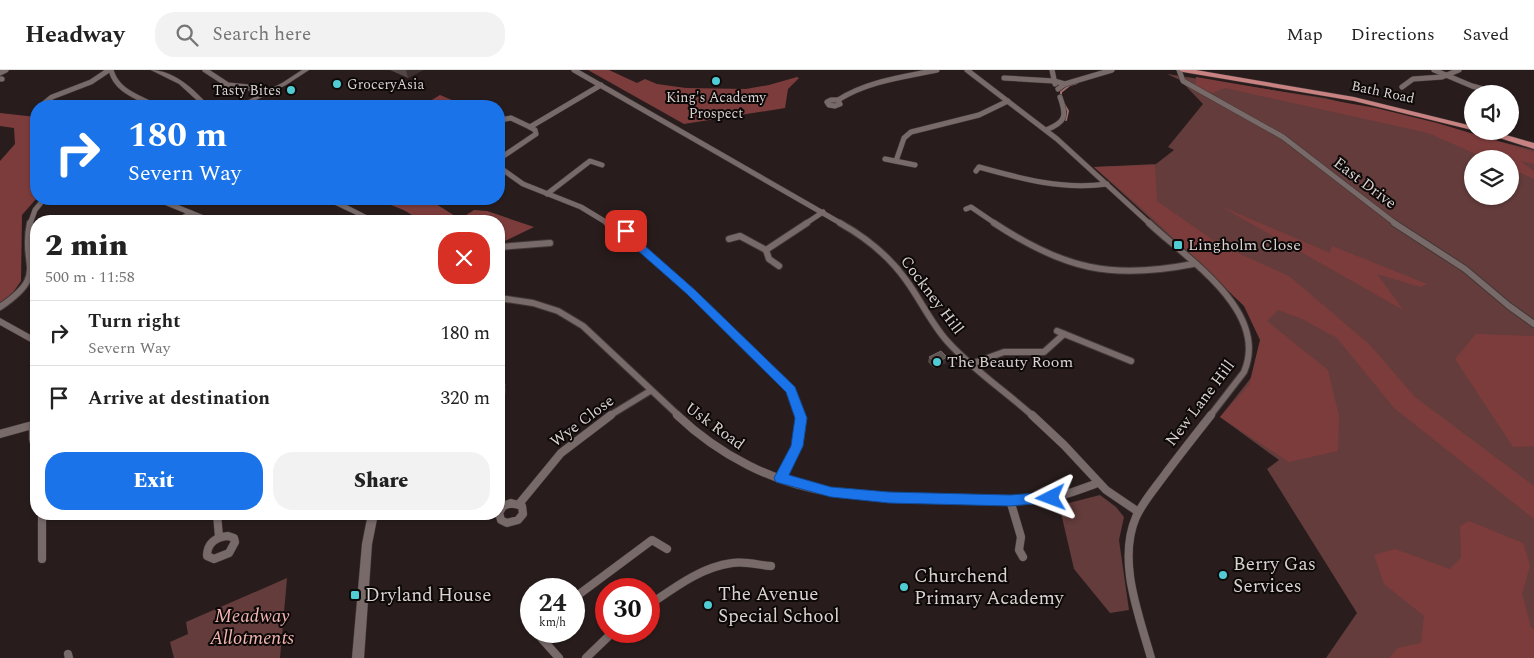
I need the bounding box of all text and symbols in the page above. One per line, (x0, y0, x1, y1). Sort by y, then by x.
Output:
search box (155, 12, 505, 57)
text: Headway (25, 17, 125, 53)
text: Search here (213, 20, 311, 49)
icon: search (173, 21, 201, 49)
text: Map (1287, 21, 1323, 48)
text: Directions (1351, 21, 1435, 48)
text: Saved (1463, 21, 1509, 48)
place label: GroceryAsia (347, 74, 424, 95)
marker: King's Academy Prospect (710, 75, 722, 87)
street label: Bath Road (1349, 75, 1417, 109)
marker: GroceryAsia (331, 78, 343, 90)
place label: Tasty Bites (213, 80, 281, 101)
marker: Tasty Bites (285, 84, 297, 96)
map controls (1464, 85, 1519, 205)
button: sound (1464, 85, 1519, 140)
place label: King's Academy Prospect (666, 87, 767, 124)
text: 180 m (128, 109, 227, 162)
icon: right (45, 120, 110, 185)
button: layers (1464, 150, 1519, 205)
street label: East Drive (1328, 151, 1402, 215)
text: Severn Way (128, 157, 241, 190)
pin (605, 210, 647, 252)
icon: arrive (612, 217, 640, 245)
text: 2 min (45, 223, 128, 269)
button: close (438, 232, 490, 284)
place label: Lingholm Close (1188, 233, 1301, 257)
marker: Lingholm Close (1172, 239, 1184, 251)
street label: Cockney Hill (894, 251, 970, 339)
text: 500 m · 11:58 (45, 265, 135, 289)
text: Turn right (88, 307, 181, 336)
icon: right (45, 319, 73, 347)
text: 180 m (440, 319, 490, 348)
text: Severn Way (88, 336, 170, 360)
place label: The Beauty Room (947, 350, 1073, 374)
street label: New Lane Hill (1159, 355, 1241, 451)
marker: The Beauty Room (931, 356, 943, 368)
icon: arrive (45, 384, 73, 412)
text: Arrive at destination (88, 384, 270, 413)
text: 320 m (440, 384, 490, 413)
street label: Wye Close (545, 389, 619, 453)
street label: Usk Road (680, 396, 750, 456)
button: Exit (45, 452, 263, 510)
button: Share (273, 452, 490, 510)
position arrow (1024, 471, 1076, 523)
place label: Berry Gas Services (1233, 550, 1316, 601)
place label: Churchend Primary Academy (914, 562, 1065, 613)
marker: Berry Gas Services (1217, 569, 1229, 581)
speed limit sign: 30 (595, 578, 660, 643)
place label: The Avenue Special School (718, 580, 840, 631)
place label: Dryland House (365, 581, 491, 610)
marker: Churchend Primary Academy (898, 581, 910, 593)
text: 24 (538, 585, 567, 623)
marker: Dryland House (349, 589, 361, 601)
marker: The Avenue Special School (702, 599, 714, 611)
park label: Meadway Allotments (209, 602, 294, 653)
text: km/h (539, 613, 566, 632)

